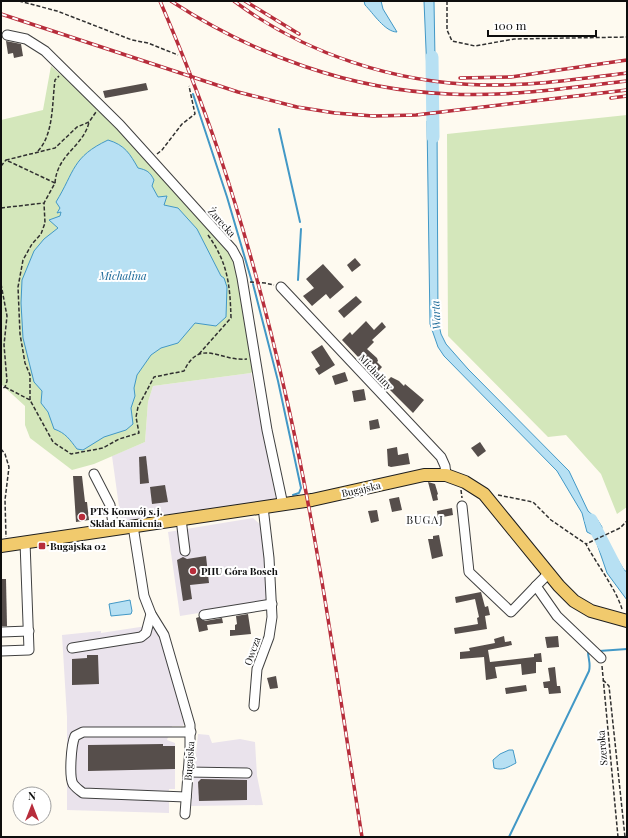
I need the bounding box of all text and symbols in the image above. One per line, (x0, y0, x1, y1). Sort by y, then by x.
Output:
scale bar (488, 12, 596, 38)
text: 100 m (494, 17, 527, 33)
street label: Żarecka (205, 204, 239, 240)
water label: Michalina (98, 268, 147, 283)
water label: Warta (427, 300, 444, 330)
street label: Michaliny (356, 351, 396, 393)
street label: Bugajska (340, 478, 382, 500)
place label: PTS Konwój s.j. Skład Kamienia (90, 504, 163, 530)
marker: PTS Konwój s.j. Skład Kamienia (77, 512, 87, 522)
district label: BUGAJ (406, 512, 444, 527)
place label: Bugajska 02 (50, 539, 106, 553)
marker: Bugajska 02 (37, 541, 47, 551)
place label: PHU Góra Bosch (201, 564, 278, 578)
marker: PHU Góra Bosch (188, 566, 198, 576)
street label: Owcza (240, 635, 264, 667)
street label: Szeroka (593, 730, 611, 766)
street label: Bugajska (181, 741, 197, 781)
north arrow (12, 786, 52, 826)
text: N (28, 788, 36, 803)

